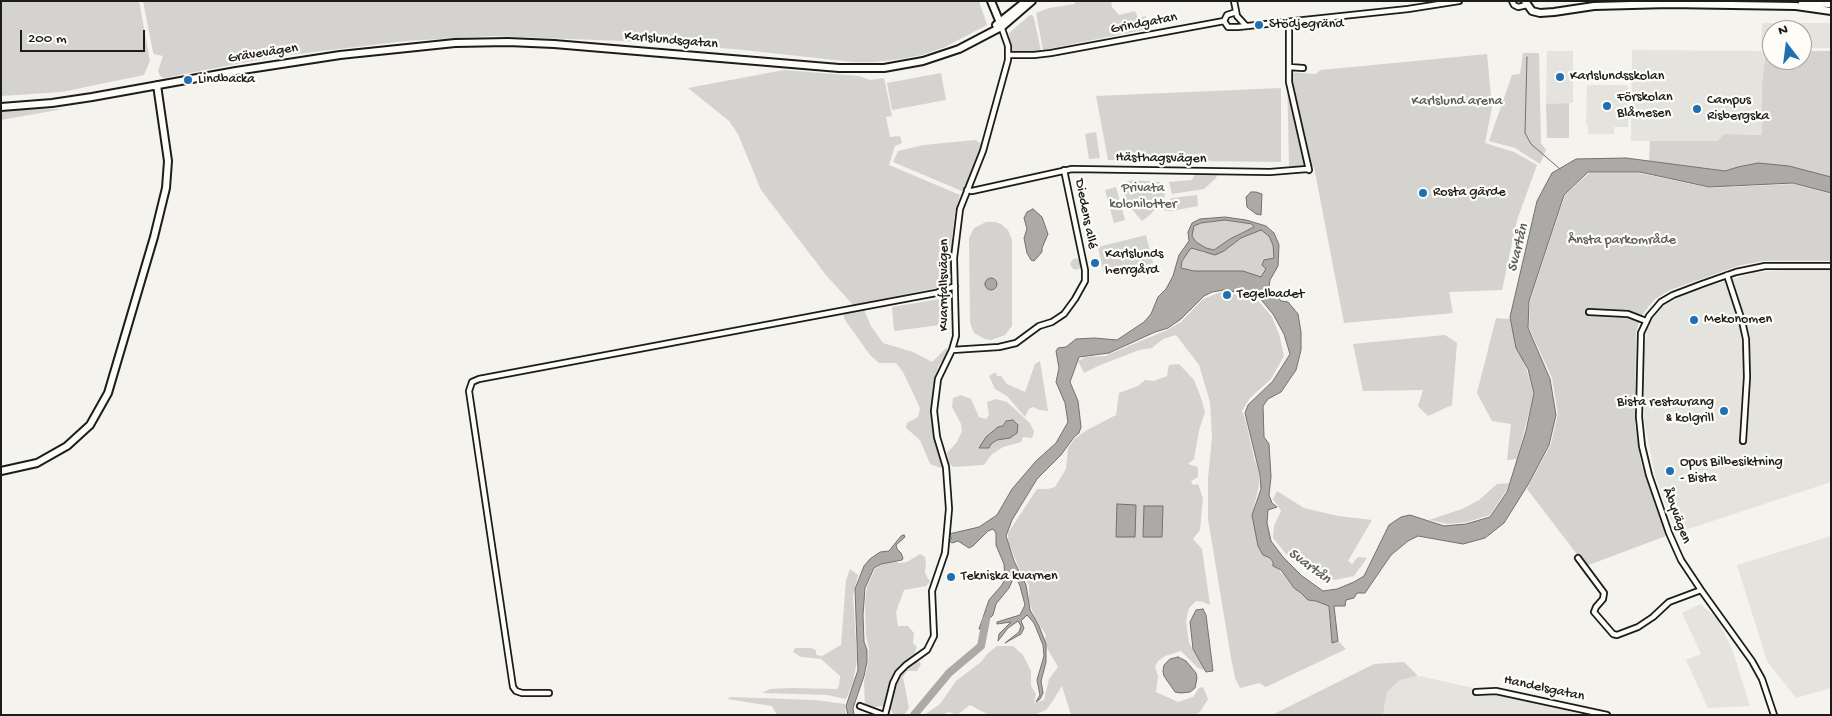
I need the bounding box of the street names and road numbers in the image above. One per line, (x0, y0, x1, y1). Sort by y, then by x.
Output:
street label: Grindgatan (1109, 9, 1179, 39)
street label: Karlslundsgatan (623, 29, 719, 53)
street label: Grävevägen (227, 40, 299, 68)
street label: Hästhagsvägen (1115, 150, 1207, 168)
street label: Diedens allé (1070, 178, 1100, 250)
street label: Kvarnfallsvägen (937, 239, 953, 331)
street label: Åbyvägen (1658, 486, 1694, 546)
street label: Handelsgatan (1502, 672, 1586, 706)

